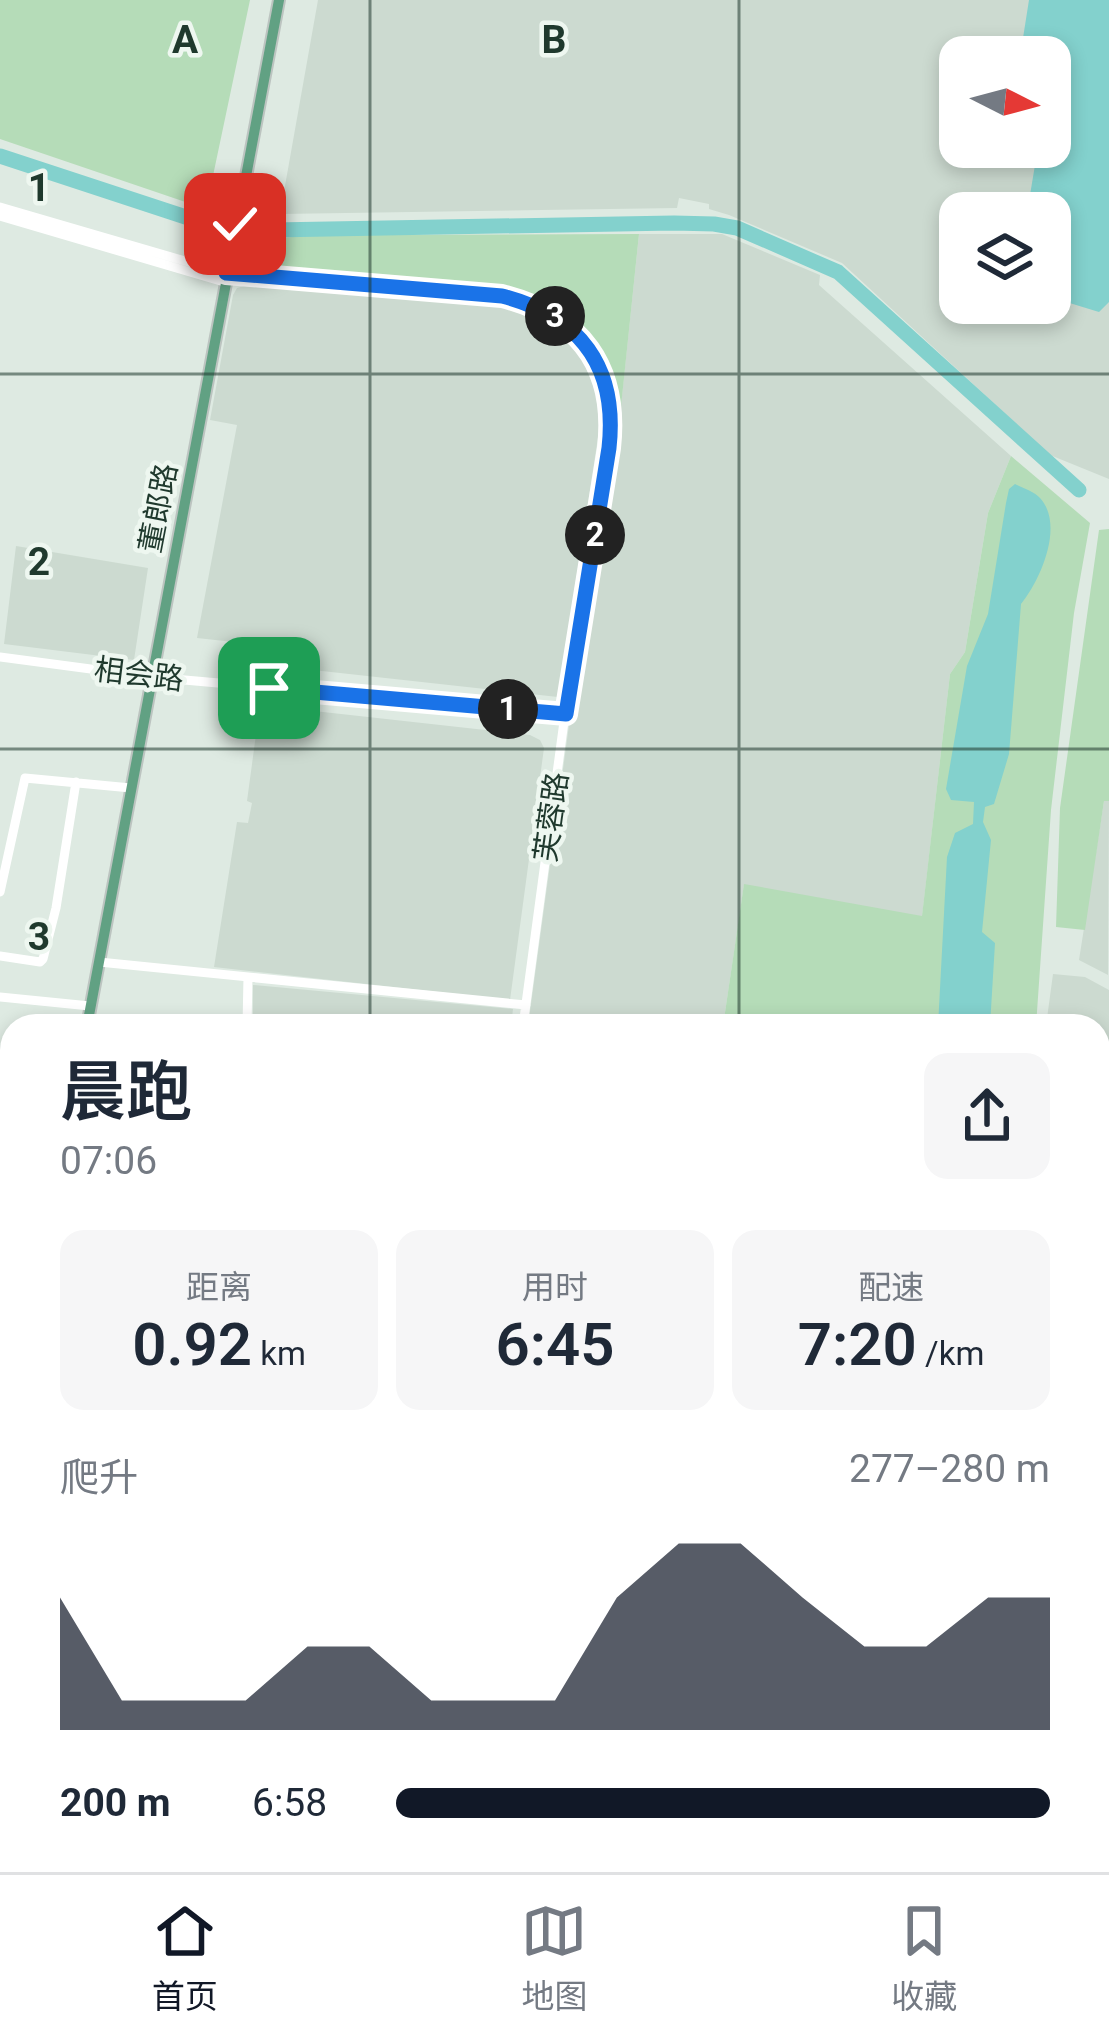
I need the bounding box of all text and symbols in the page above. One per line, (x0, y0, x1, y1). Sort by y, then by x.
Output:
text: A (172, 17, 199, 63)
text: B (542, 17, 566, 63)
north arrow (939, 36, 1071, 168)
map controls (939, 36, 1071, 324)
text: 1 (28, 165, 50, 211)
pin (184, 173, 286, 275)
icon: check (202, 191, 268, 257)
button: layers (939, 192, 1071, 324)
pin: 3 (525, 286, 585, 346)
text: 3 (546, 296, 564, 335)
street label: 董郎路 (132, 460, 184, 556)
pin: 2 (565, 505, 625, 565)
text: 2 (586, 515, 604, 554)
text: 2 (28, 539, 50, 585)
pin (218, 637, 320, 739)
street label: 相会路 (92, 651, 186, 697)
icon: arrive (236, 655, 302, 721)
pin: 1 (478, 679, 538, 739)
text: 1 (499, 689, 517, 728)
street label: 芙蓉路 (527, 770, 575, 864)
text: 3 (28, 914, 50, 960)
button: share (924, 1053, 1050, 1179)
text: 晨跑 (60, 1054, 192, 1131)
text: 07:06 (60, 1138, 157, 1184)
text: 距离 (186, 1268, 252, 1307)
text: 用时 (522, 1268, 588, 1307)
text: 配速 (858, 1268, 924, 1307)
text: 0.92 (132, 1309, 252, 1380)
text: 6:45 (495, 1309, 615, 1380)
text: 7:20 (798, 1309, 917, 1380)
text: km (252, 1334, 306, 1373)
text: /km (917, 1334, 984, 1373)
text: 277–280 m (849, 1446, 1050, 1492)
text: 爬升 (60, 1455, 138, 1501)
text: 200 m (60, 1780, 171, 1826)
text: 6:58 (252, 1780, 327, 1826)
tab: 首页 (152, 1898, 218, 2018)
tab: 地图 (521, 1898, 587, 2018)
tab: 收藏 (891, 1898, 957, 2018)

